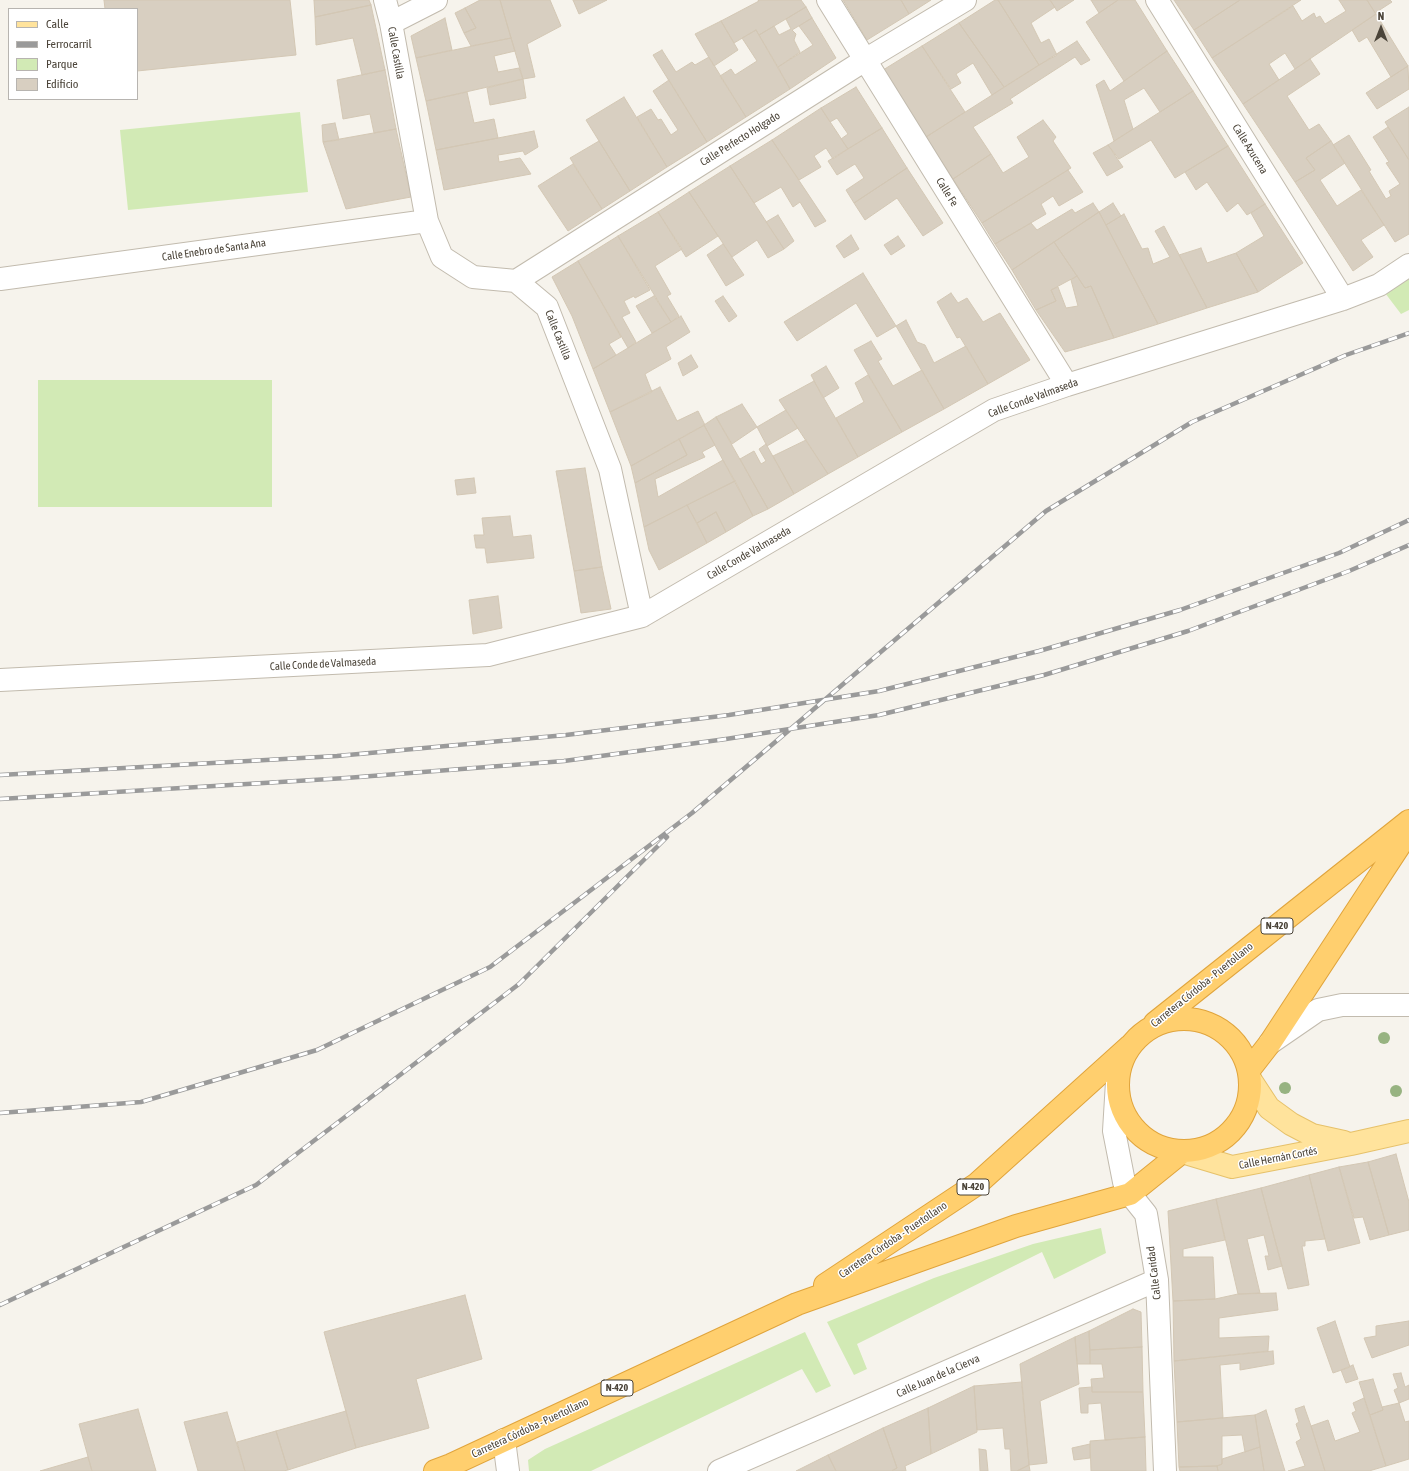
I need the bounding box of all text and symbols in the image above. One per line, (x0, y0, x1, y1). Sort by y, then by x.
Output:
legend (8, 8, 138, 100)
north arrow (1361, 8, 1401, 48)
text: N (1378, 10, 1384, 22)
text: Calle (46, 17, 69, 31)
street label: Calle Castilla (385, 26, 407, 80)
text: Ferrocarril (46, 37, 92, 51)
text: Parque (46, 57, 78, 71)
text: Edificio (46, 77, 78, 91)
street label: Calle Perfecto Holgado (698, 109, 782, 169)
street label: Calle Azucena (1229, 122, 1271, 176)
street label: Calle Fe (933, 175, 961, 209)
street label: Calle Enebro de Santa Ana (161, 236, 267, 264)
street label: Calle Castilla (542, 308, 574, 362)
street label: Calle Conde Valmaseda (986, 376, 1080, 420)
street label: Calle Conde Valmaseda (705, 524, 793, 582)
street label: Calle Conde de Valmaseda (270, 655, 376, 673)
road number: N-420 (1261, 918, 1293, 934)
street label: Carretera Córdoba - Puertollano (1148, 940, 1256, 1030)
street label: Calle Hernán Cortés (1238, 1144, 1318, 1172)
road number: N-420 (957, 1179, 989, 1195)
street label: Carretera Córdoba - Puertollano (836, 1199, 950, 1281)
street label: Calle Caridad (1144, 1246, 1164, 1300)
street label: Calle Juan de la Cierva (894, 1352, 982, 1400)
road number: N-420 (601, 1380, 633, 1396)
street label: Carretera Córdoba - Puertollano (469, 1395, 591, 1461)

